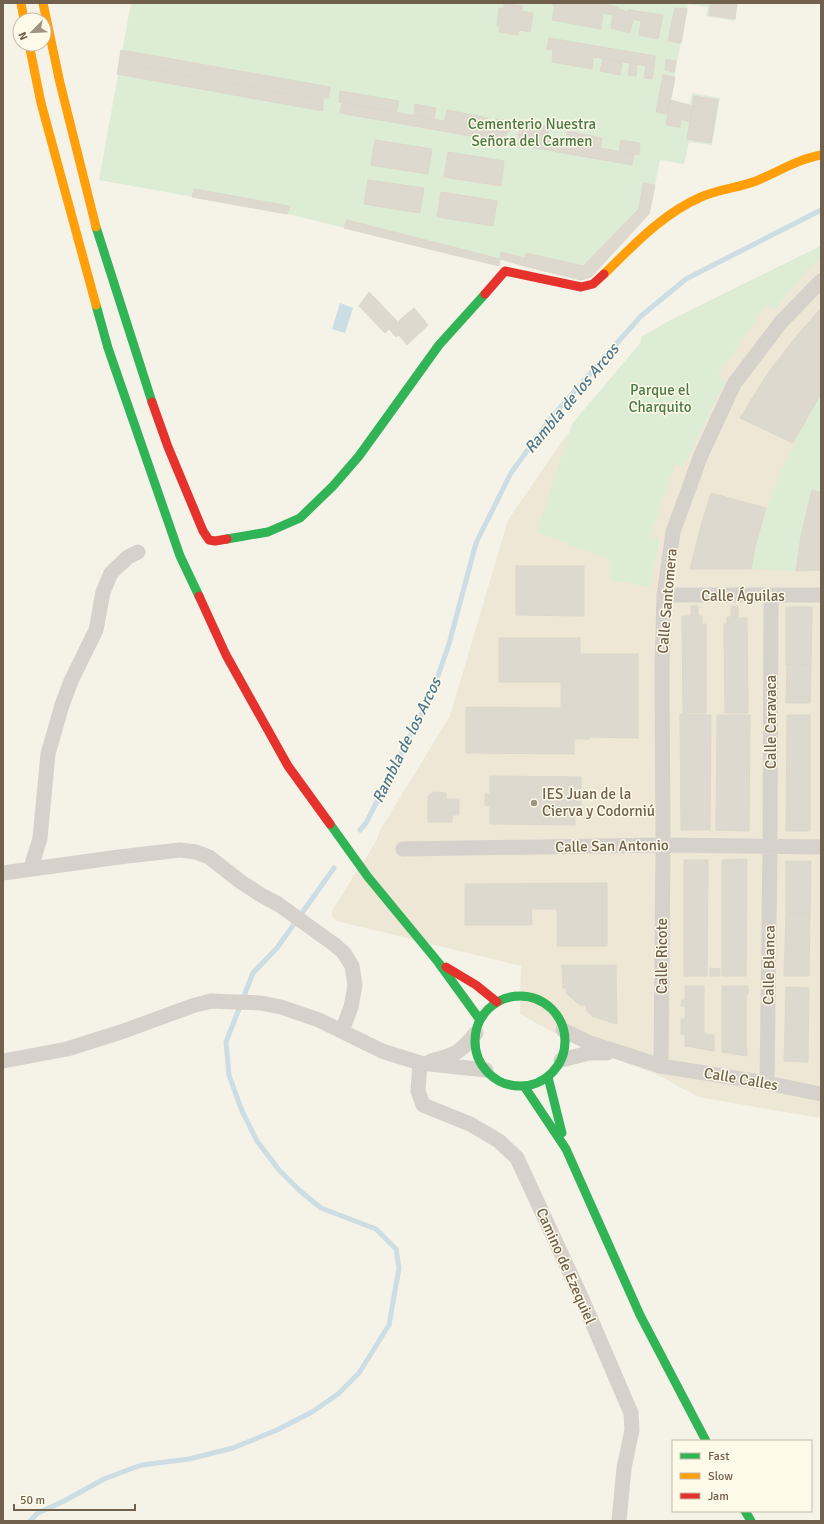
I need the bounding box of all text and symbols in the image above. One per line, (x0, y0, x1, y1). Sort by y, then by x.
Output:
north arrow (12, 12, 52, 52)
text: N (16, 30, 31, 42)
park label: Cementerio Nuestra Señora del Carmen (468, 115, 596, 150)
water label: Rambla de los Arcos (520, 338, 625, 457)
park label: Parque el Charquito (628, 381, 692, 416)
street label: Calle Santomera (653, 548, 681, 654)
street label: Calle Águilas (701, 586, 785, 605)
water label: Rambla de los Arcos (368, 673, 447, 806)
street label: Calle Caravaca (762, 675, 780, 769)
place label: IES Juan de la Cierva y Codorniú (542, 785, 655, 820)
marker: IES Juan de la Cierva y Codorniú (529, 798, 539, 808)
street label: Calle San Antonio (555, 836, 669, 856)
street label: Calle Ricote (653, 918, 671, 994)
street label: Calle Blanca (759, 925, 779, 1005)
street label: Calle Calles (703, 1064, 780, 1094)
street label: Camino de Ezequiel (532, 1205, 600, 1327)
legend (672, 1440, 812, 1512)
text: Fast (708, 1449, 729, 1464)
text: Slow (708, 1469, 733, 1484)
scale bar (14, 1486, 135, 1512)
text: Jam (708, 1489, 729, 1504)
text: 50 m (20, 1493, 45, 1508)

